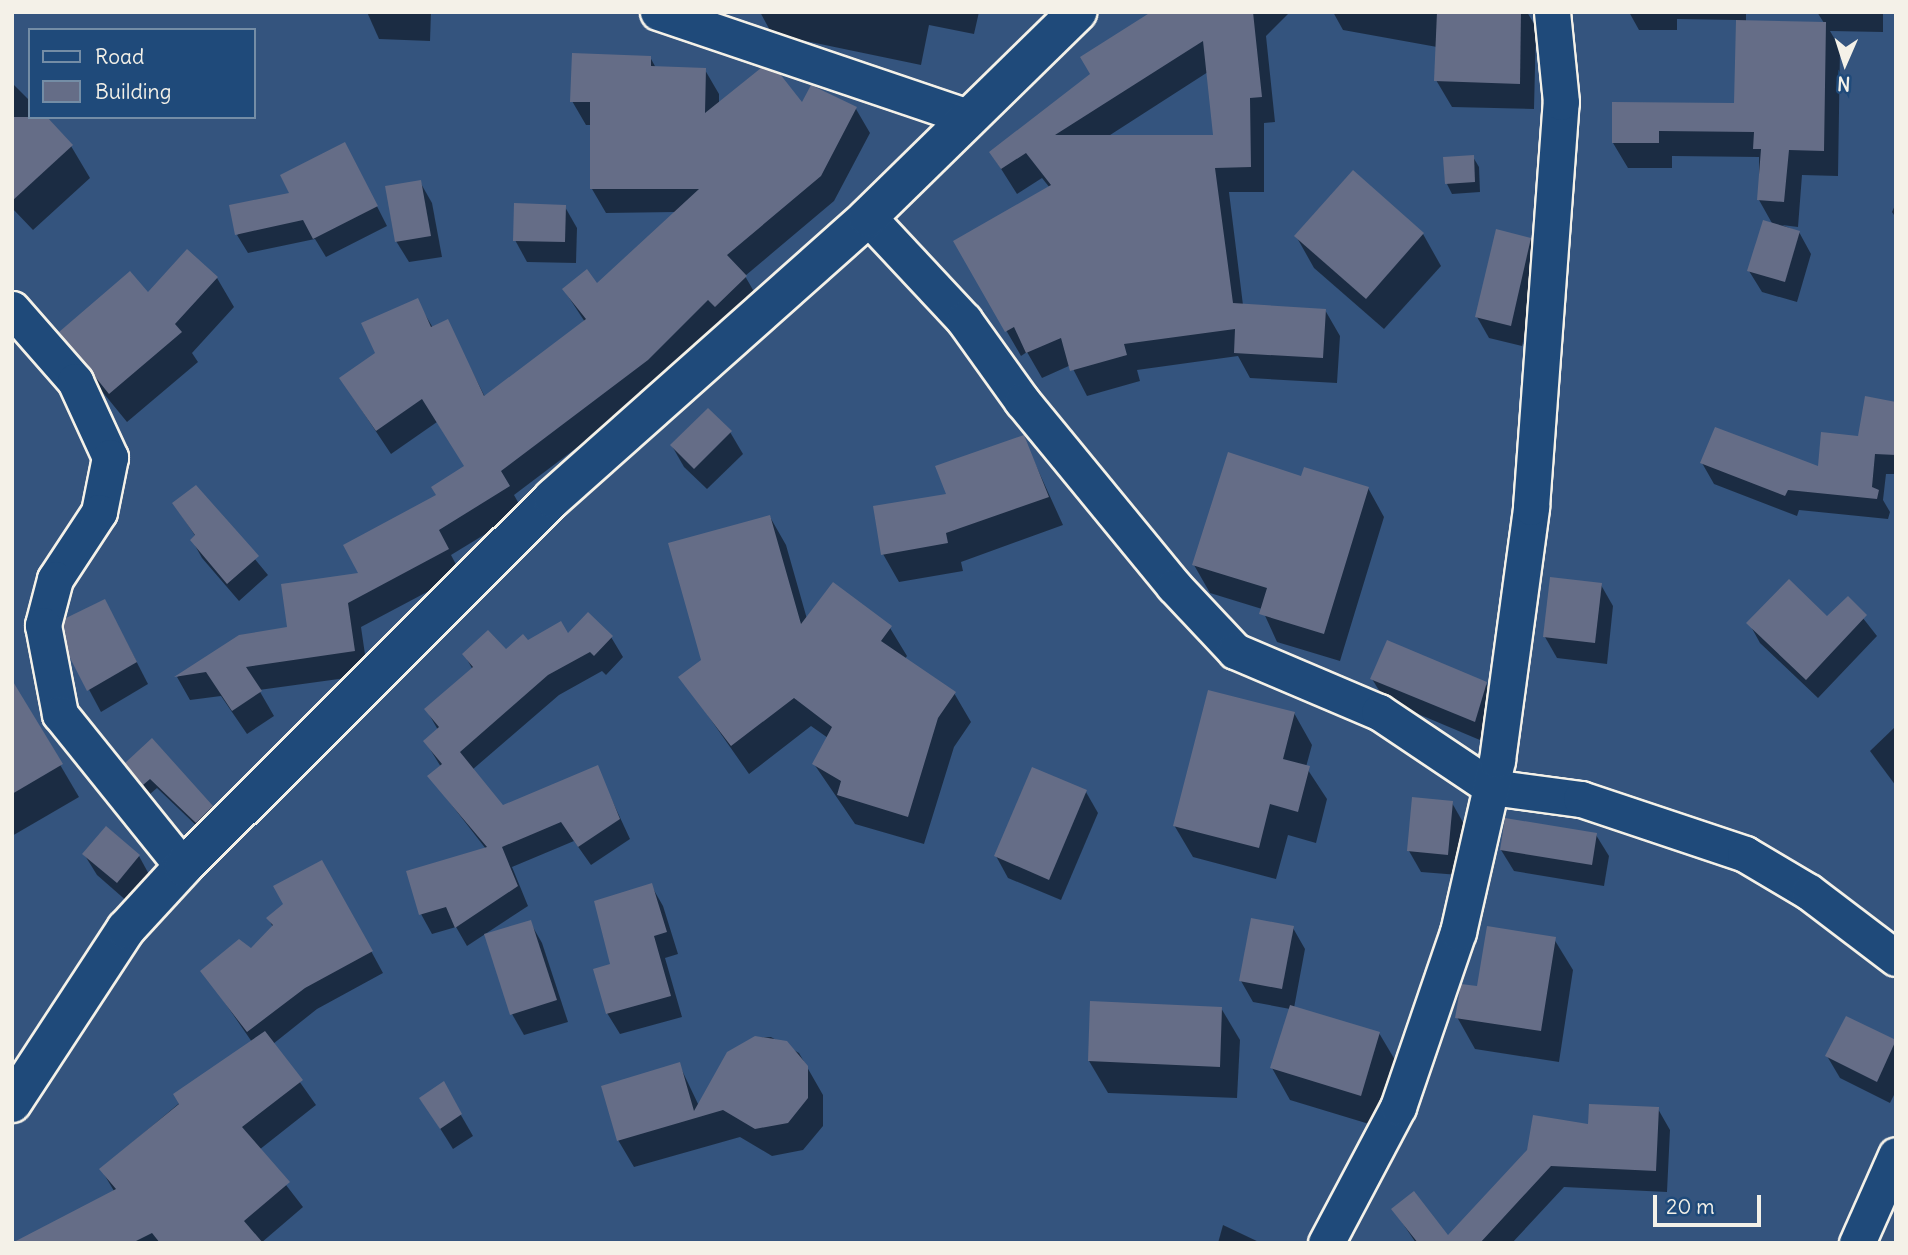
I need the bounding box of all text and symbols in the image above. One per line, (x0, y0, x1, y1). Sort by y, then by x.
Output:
legend (28, 28, 256, 119)
north arrow (1810, 28, 1880, 98)
text: Road (95, 43, 144, 70)
text: N (1837, 72, 1851, 96)
text: Building (95, 78, 171, 105)
scale bar (1656, 1182, 1764, 1226)
text: 20 m (1666, 1193, 1715, 1220)

